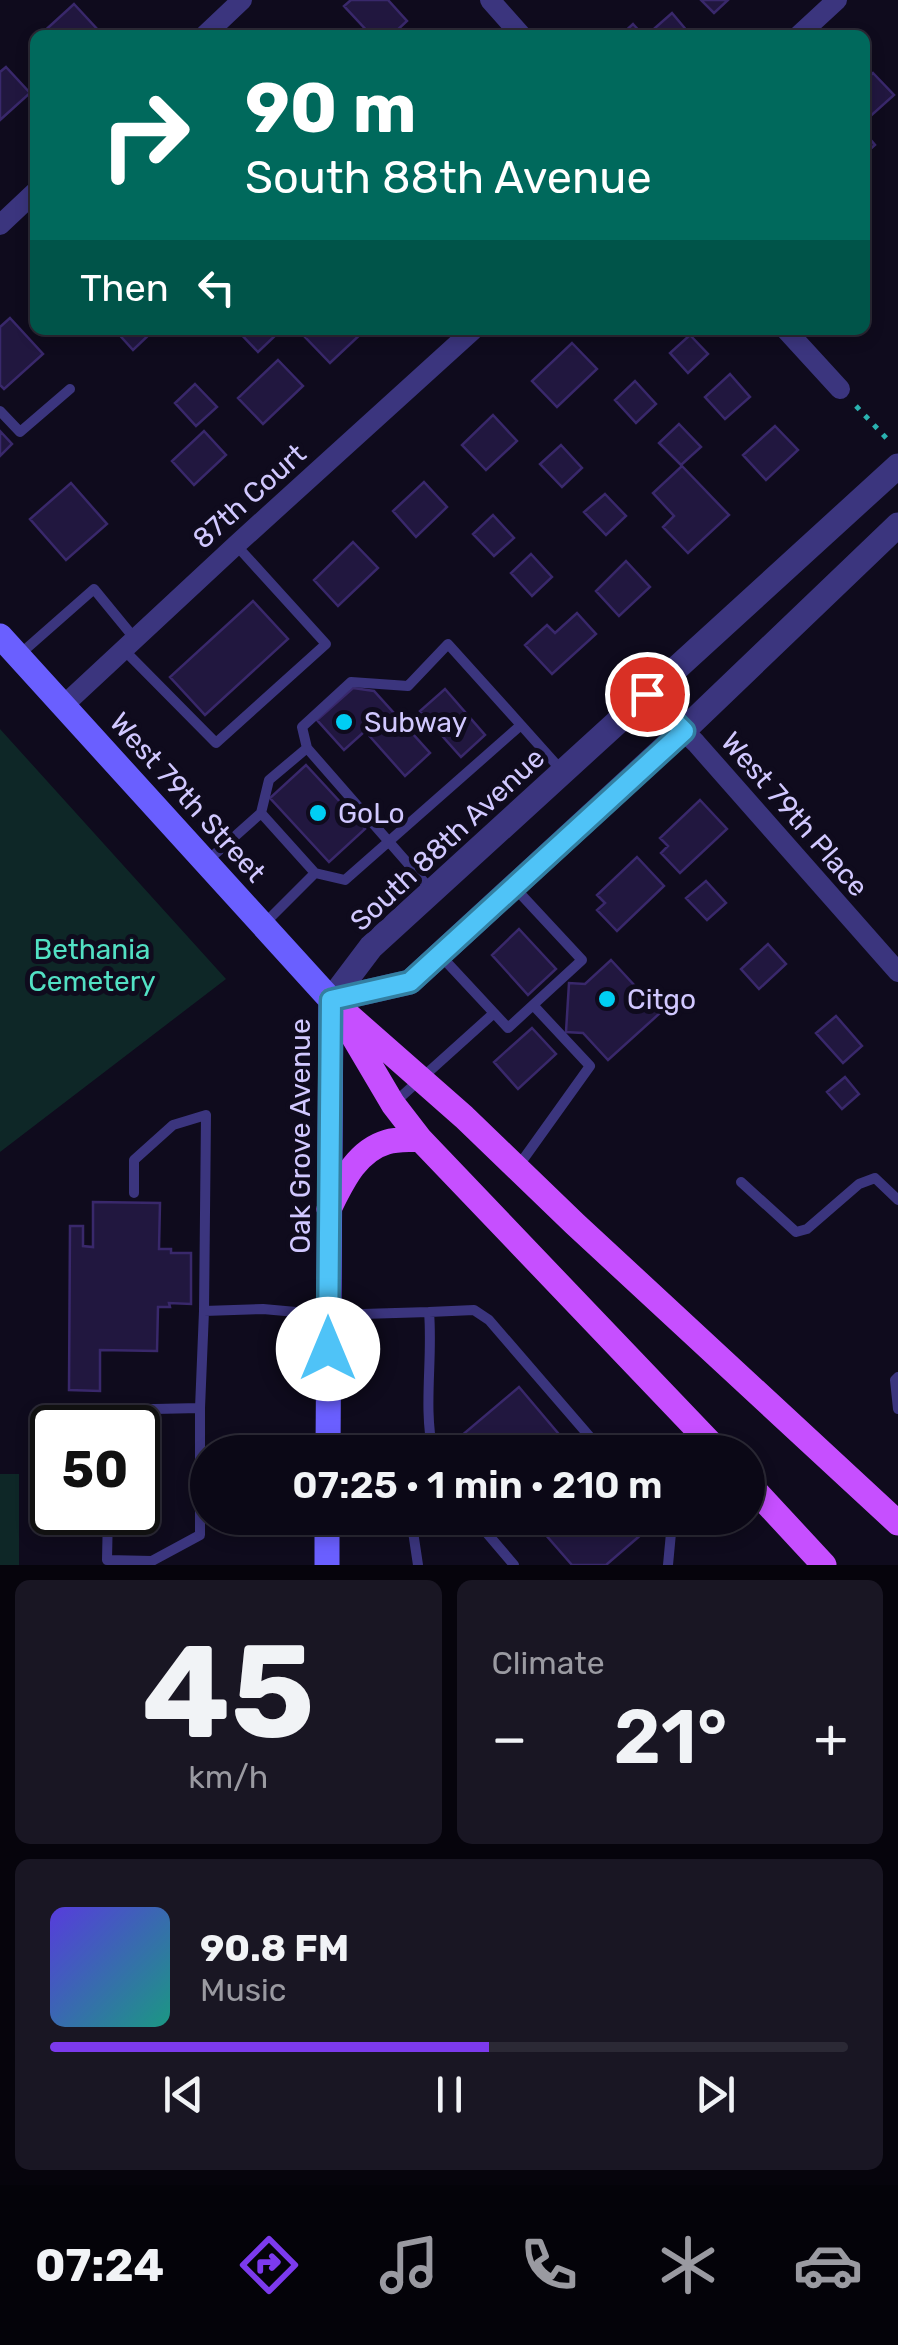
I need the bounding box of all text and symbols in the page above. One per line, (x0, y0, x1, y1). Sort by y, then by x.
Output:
text: 90 m (245, 67, 417, 150)
icon: right (80, 70, 210, 200)
text: South 88th Avenue (245, 151, 652, 204)
icon: left (189, 260, 244, 315)
text: Then (80, 265, 169, 311)
street label: 87th Court (186, 437, 313, 556)
pin (605, 652, 690, 737)
icon: arrive (620, 667, 675, 722)
street label: West 79th Street (103, 706, 272, 889)
place label: Subway (364, 706, 467, 739)
marker: Subway (333, 711, 355, 733)
street label: West 79th Place (714, 725, 875, 903)
street label: South 88th Avenue (344, 741, 551, 938)
place label: GoLo (338, 797, 405, 830)
marker: GoLo (307, 802, 329, 824)
park label: Bethania Cemetery (28, 933, 156, 998)
place label: Citgo (627, 983, 696, 1016)
marker: Citgo (596, 988, 618, 1010)
street label: Oak Grove Avenue (284, 1018, 317, 1254)
position arrow (276, 1297, 380, 1401)
speed limit sign: 50 (30, 1405, 160, 1535)
text: 07:25 · 1 min · 210 m (292, 1462, 663, 1508)
text: 45 (142, 1615, 315, 1770)
text: Climate (492, 1644, 605, 1682)
text: 21° (614, 1693, 727, 1782)
text: − (492, 1706, 527, 1771)
text: + (814, 1706, 848, 1771)
text: km/h (188, 1758, 268, 1796)
text: 90.8 FM (200, 1925, 349, 1971)
text: Music (200, 1971, 286, 2009)
icon: previous (156, 2067, 211, 2122)
icon: pause (422, 2067, 477, 2122)
icon: next (688, 2067, 743, 2122)
icon: directions (234, 2230, 304, 2300)
icon: music (374, 2230, 444, 2300)
icon: phone (514, 2230, 584, 2300)
icon: climate (653, 2230, 723, 2300)
icon: car (793, 2230, 863, 2300)
text: 07:24 (35, 2239, 164, 2292)

